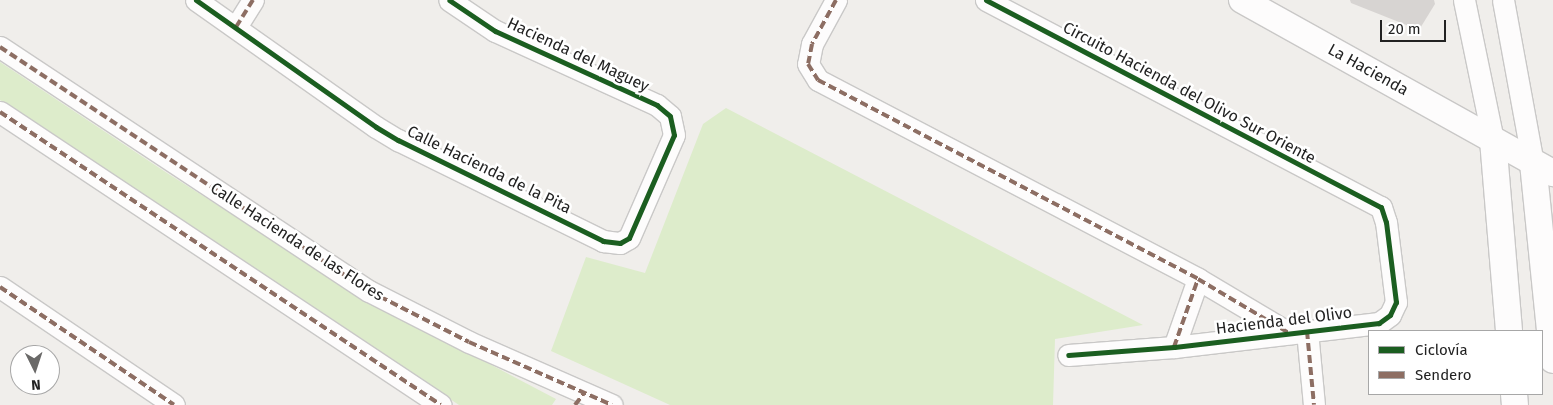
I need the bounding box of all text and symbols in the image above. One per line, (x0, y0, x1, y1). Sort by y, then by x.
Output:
scale bar (1383, 10, 1449, 42)
street label: Hacienda del Maguey (504, 14, 652, 96)
street label: Circuito Hacienda del Olivo Sur Oriente (1059, 18, 1319, 168)
text: 20 m (1388, 20, 1421, 38)
street label: La Hacienda (1324, 40, 1412, 100)
street label: Calle Hacienda de la Pita (404, 122, 574, 218)
street label: Calle Hacienda de las Flores (207, 179, 387, 305)
street label: Hacienda del Olivo (1215, 303, 1353, 339)
legend (1368, 330, 1543, 395)
text: Ciclovía (1415, 341, 1468, 359)
north arrow (10, 345, 60, 395)
text: Sendero (1415, 366, 1471, 384)
text: N (31, 376, 41, 393)

